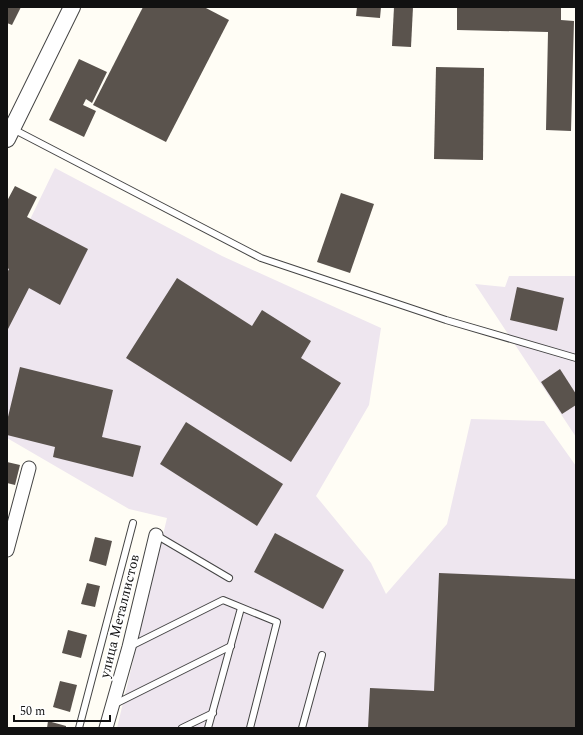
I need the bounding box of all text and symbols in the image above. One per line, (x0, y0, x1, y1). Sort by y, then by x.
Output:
street label: улица Металлистов (94, 552, 145, 681)
scale bar (14, 697, 110, 723)
text: 50 m (20, 702, 45, 721)

